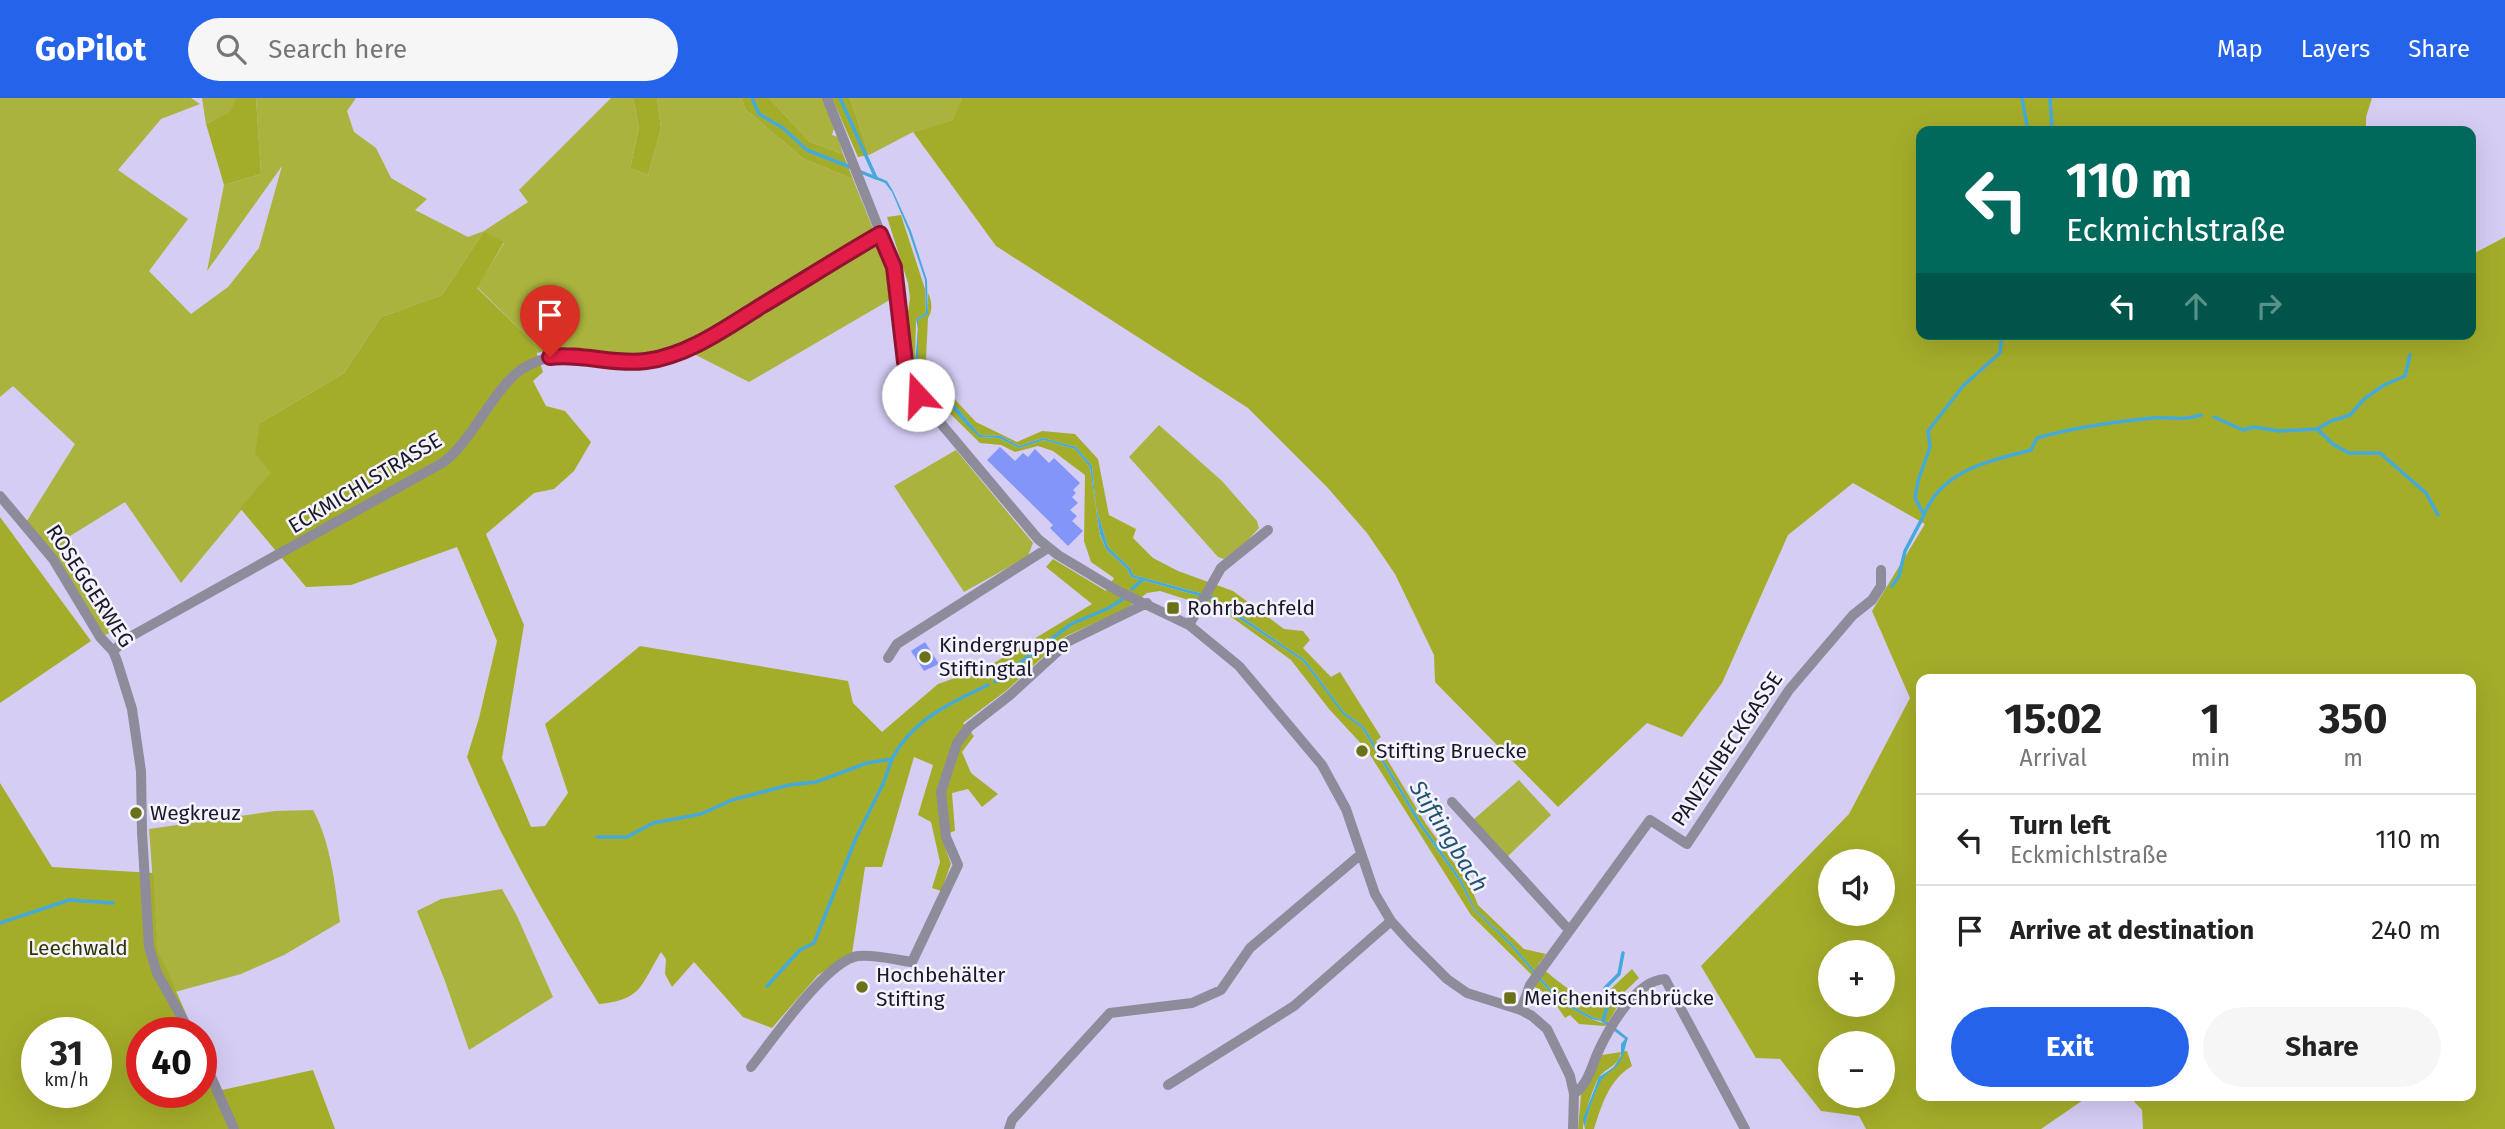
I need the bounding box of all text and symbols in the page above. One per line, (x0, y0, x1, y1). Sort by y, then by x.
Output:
search box (188, 18, 678, 81)
text: GoPilot (35, 29, 146, 69)
icon: search (212, 30, 250, 68)
text: Search here (268, 34, 407, 65)
text: Map (2217, 35, 2263, 63)
text: Layers (2301, 35, 2370, 63)
text: Share (2408, 35, 2470, 63)
text: 110 m (2066, 151, 2192, 210)
icon: left (1951, 154, 2042, 245)
text: Eckmichlstraße (2066, 211, 2286, 249)
pin (520, 285, 580, 357)
icon: left (2104, 287, 2142, 325)
icon: ahead (2177, 287, 2215, 325)
icon: right (2250, 287, 2288, 325)
icon: arrive (531, 296, 569, 334)
position arrow (881, 358, 955, 432)
street label: ECKMICHLSTRASSE (284, 427, 446, 539)
street label: ROSEGGERWEG (41, 520, 139, 652)
place label: Rohrbachfeld (1187, 595, 1315, 621)
marker: Rohrbachfeld (1165, 600, 1181, 616)
place label: Kindergruppe Stiftingtal (939, 632, 1069, 682)
marker: Kindergruppe Stiftingtal (917, 649, 933, 665)
street label: PANZENBECKGASSE (1666, 667, 1788, 831)
text: 15:02 (2004, 694, 2102, 744)
text: 1 (2201, 694, 2220, 744)
text: 350 (2319, 694, 2388, 744)
place label: Stifting Bruecke (1376, 738, 1527, 764)
marker: Stifting Bruecke (1354, 743, 1370, 759)
text: Arrival (2020, 744, 2087, 772)
text: min (2191, 744, 2230, 772)
text: m (2343, 744, 2363, 772)
water label: Stiftingbach (1403, 774, 1494, 897)
place label: Wegkreuz (150, 800, 241, 826)
marker: Wegkreuz (128, 805, 144, 821)
text: Turn left (2010, 810, 2111, 841)
icon: left (1951, 821, 1989, 859)
text: 110 m (2375, 824, 2441, 855)
text: Eckmichlstraße (2010, 841, 2168, 869)
map controls (1818, 849, 1895, 1108)
button: sound (1818, 849, 1895, 926)
icon: arrive (1951, 912, 1989, 950)
text: Arrive at destination (2010, 915, 2254, 946)
text: 240 m (2371, 915, 2441, 946)
park label: Leechwald (28, 935, 128, 961)
button: + (1818, 940, 1895, 1017)
place label: Hochbehälter Stifting (876, 962, 1005, 1012)
marker: Hochbehälter Stifting (854, 979, 870, 995)
place label: Meichenitschbrücke (1524, 985, 1714, 1011)
marker: Meichenitschbrücke (1502, 990, 1518, 1006)
button: Exit (1951, 1007, 2189, 1087)
button: Share (2203, 1007, 2441, 1087)
speed limit sign: 40 (126, 1017, 217, 1108)
button: − (1818, 1031, 1895, 1108)
text: 31 (50, 1032, 83, 1074)
text: km/h (44, 1069, 89, 1091)

